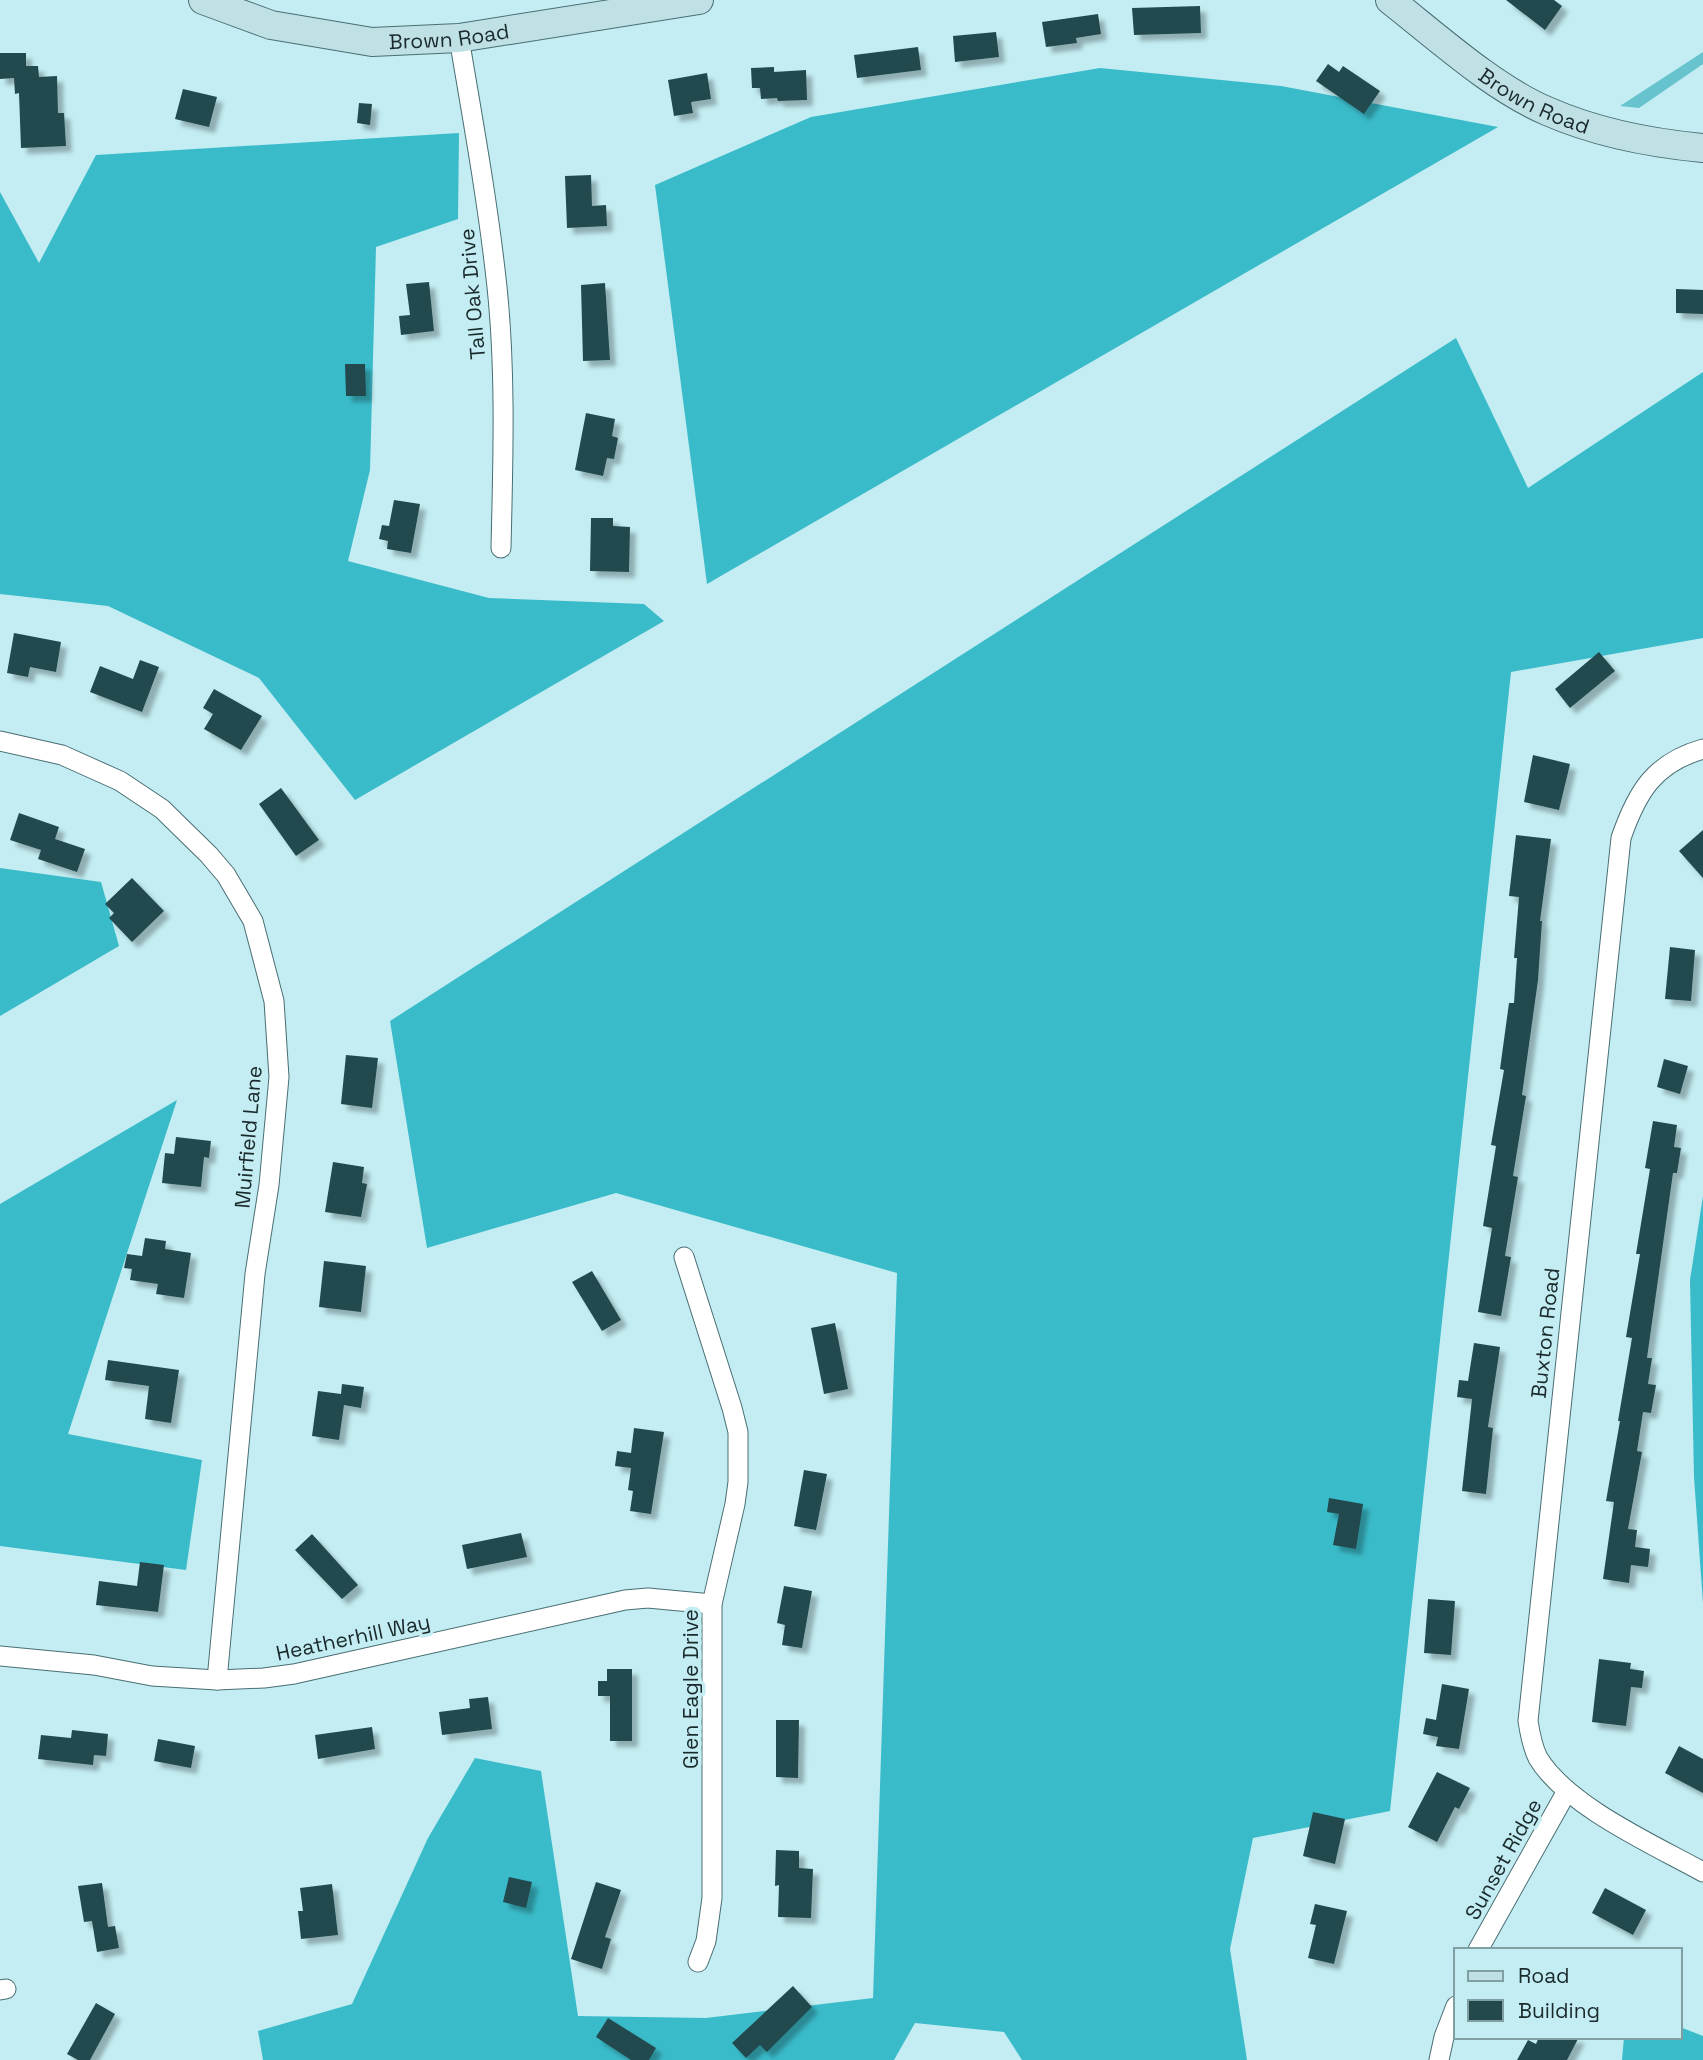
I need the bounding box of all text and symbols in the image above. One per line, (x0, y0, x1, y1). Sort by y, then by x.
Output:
street label: Brown Road (388, 17, 511, 55)
street label: Brown Road (1474, 61, 1593, 139)
street label: Tall Oak Drive (453, 227, 491, 361)
street label: Muirfield Lane (228, 1064, 268, 1210)
street label: Buxton Road (1525, 1266, 1565, 1400)
street label: Heatherhill Way (273, 1607, 433, 1667)
street label: Glen Eagle Drive (677, 1609, 704, 1769)
street label: Sunset Ridge (1459, 1794, 1547, 1924)
legend (1454, 1948, 1682, 2039)
text: Road (1518, 1962, 1570, 1989)
text: Building (1518, 1997, 1600, 2024)

